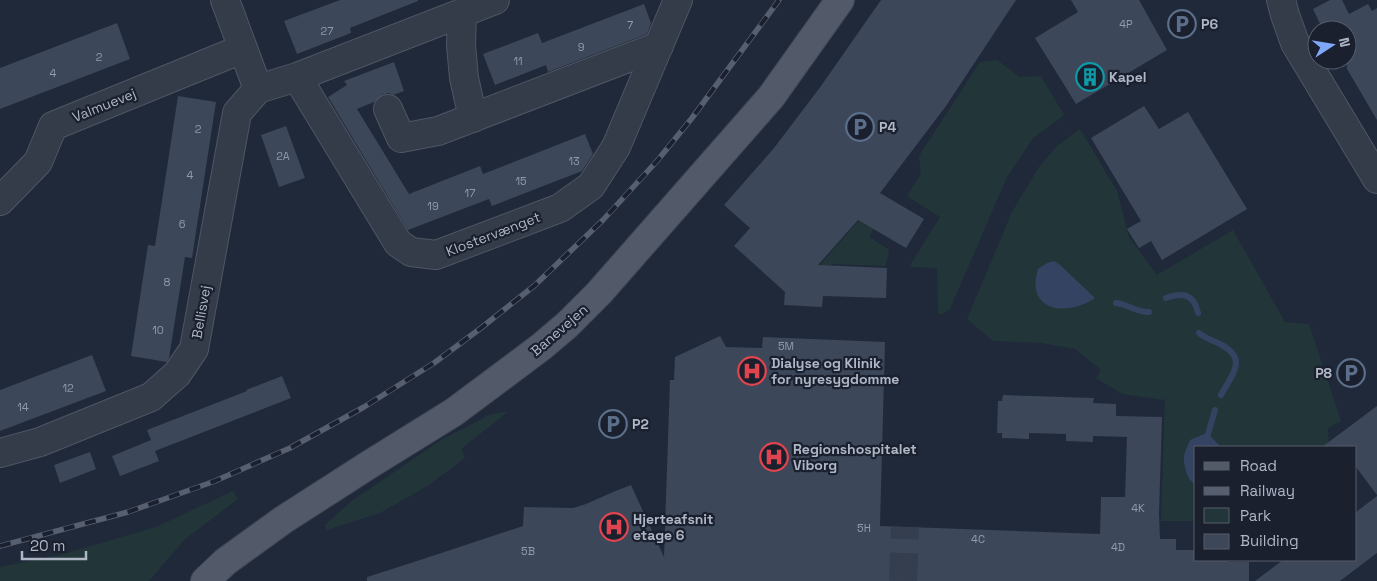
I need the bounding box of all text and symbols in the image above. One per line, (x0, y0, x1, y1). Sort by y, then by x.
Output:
parking icon: P6 (1167, 9, 1197, 39)
place label: P6 (1201, 15, 1218, 33)
house number: 4P (1119, 17, 1133, 31)
house number: 7 (627, 18, 633, 32)
north arrow (1307, 20, 1357, 70)
house number: 27 (321, 24, 333, 38)
text: N (1335, 36, 1354, 49)
house number: 9 (578, 40, 585, 54)
house number: 2 (96, 50, 103, 64)
house number: 11 (513, 54, 523, 68)
building icon: Kapel (1075, 62, 1105, 92)
house number: 4 (50, 66, 57, 80)
place label: Kapel (1109, 68, 1147, 86)
street label: Valmuevej (69, 84, 139, 126)
parking icon: P4 (845, 112, 875, 142)
place label: P4 (879, 118, 896, 136)
house number: 2 (195, 122, 202, 136)
house number: 2A (276, 149, 290, 163)
house number: 13 (568, 154, 580, 168)
house number: 4 (187, 168, 194, 182)
house number: 15 (515, 174, 527, 188)
house number: 17 (465, 186, 475, 200)
house number: 19 (427, 199, 439, 213)
street label: Klostervænget (443, 208, 543, 260)
house number: 6 (179, 217, 186, 231)
house number: 8 (164, 275, 171, 289)
street label: Bellisvej (187, 284, 215, 340)
street label: Banevejen (527, 300, 591, 360)
house number: 10 (152, 323, 164, 337)
house number: 5M (778, 339, 794, 353)
place label: Dialyse og Klinik for nyresygdomme (771, 354, 899, 388)
hospital icon: Dialyse og Klinik for nyresygdomme (737, 356, 767, 386)
parking icon: P8 (1336, 358, 1366, 388)
place label: P8 (1315, 364, 1333, 382)
house number: 12 (62, 381, 74, 395)
house number: 14 (17, 400, 29, 414)
parking icon: P2 (598, 409, 628, 439)
place label: P2 (632, 415, 649, 433)
place label: Regionshospitalet Viborg (793, 440, 917, 474)
hospital icon: Regionshospitalet Viborg (759, 442, 789, 472)
legend (1194, 446, 1357, 561)
text: Road (1240, 456, 1277, 475)
text: Railway (1240, 481, 1295, 500)
house number: 4K (1131, 501, 1145, 515)
text: Park (1240, 506, 1271, 525)
place label: Hjerteafsnit etage 6 (633, 510, 713, 544)
hospital icon: Hjerteafsnit etage 6 (599, 512, 629, 542)
house number: 5H (857, 521, 871, 535)
scale bar (22, 528, 86, 560)
text: Building (1240, 531, 1299, 550)
house number: 4C (971, 532, 985, 546)
text: 20 m (30, 536, 65, 555)
house number: 4D (1111, 540, 1125, 554)
house number: 5B (521, 544, 535, 558)

